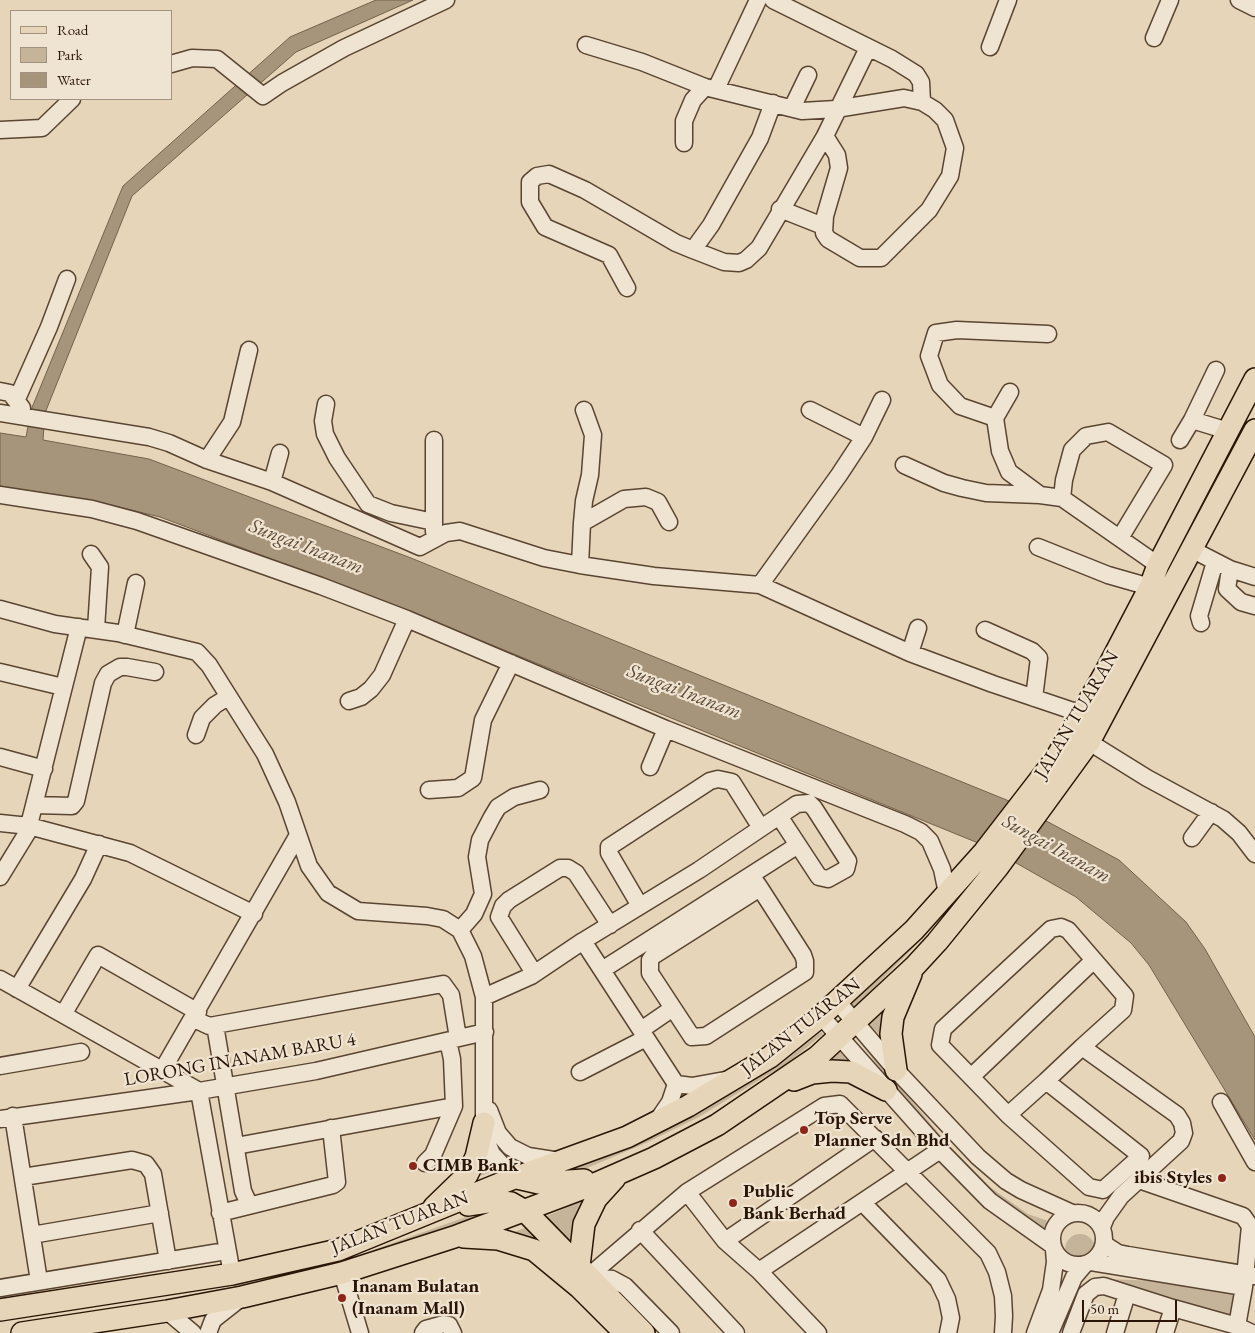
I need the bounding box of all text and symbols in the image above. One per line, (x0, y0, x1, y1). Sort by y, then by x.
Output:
legend (10, 10, 172, 100)
text: Road (57, 20, 88, 39)
text: Park (57, 45, 83, 64)
text: Water (57, 70, 91, 89)
water label: Sungai Inanam (246, 514, 366, 580)
street label: JALAN TUARAN (1030, 647, 1124, 783)
water label: Sungai Inanam (624, 659, 744, 725)
water label: Sungai Inanam (998, 809, 1114, 889)
street label: JALAN TUARAN (737, 973, 865, 1081)
street label: LORONG INANAM BARU 4 (122, 1028, 358, 1092)
place label: Top Serve Planner Sdn Bhd (814, 1108, 949, 1152)
marker: Top Serve Planner Sdn Bhd (798, 1124, 810, 1136)
place label: CIMB Bank (423, 1155, 519, 1177)
marker: CIMB Bank (407, 1160, 419, 1172)
place label: ibis Styles (1134, 1167, 1212, 1189)
marker: ibis Styles (1216, 1172, 1228, 1184)
place label: Public Bank Berhad (743, 1181, 846, 1225)
street label: JALAN TUARAN (328, 1186, 472, 1260)
marker: Public Bank Berhad (727, 1197, 739, 1209)
place label: Inanam Bulatan (Inanam Mall) (352, 1276, 479, 1320)
scale bar (1085, 1290, 1180, 1322)
marker: Inanam Bulatan (Inanam Mall) (336, 1292, 348, 1304)
text: 50 m (1090, 1299, 1119, 1318)

